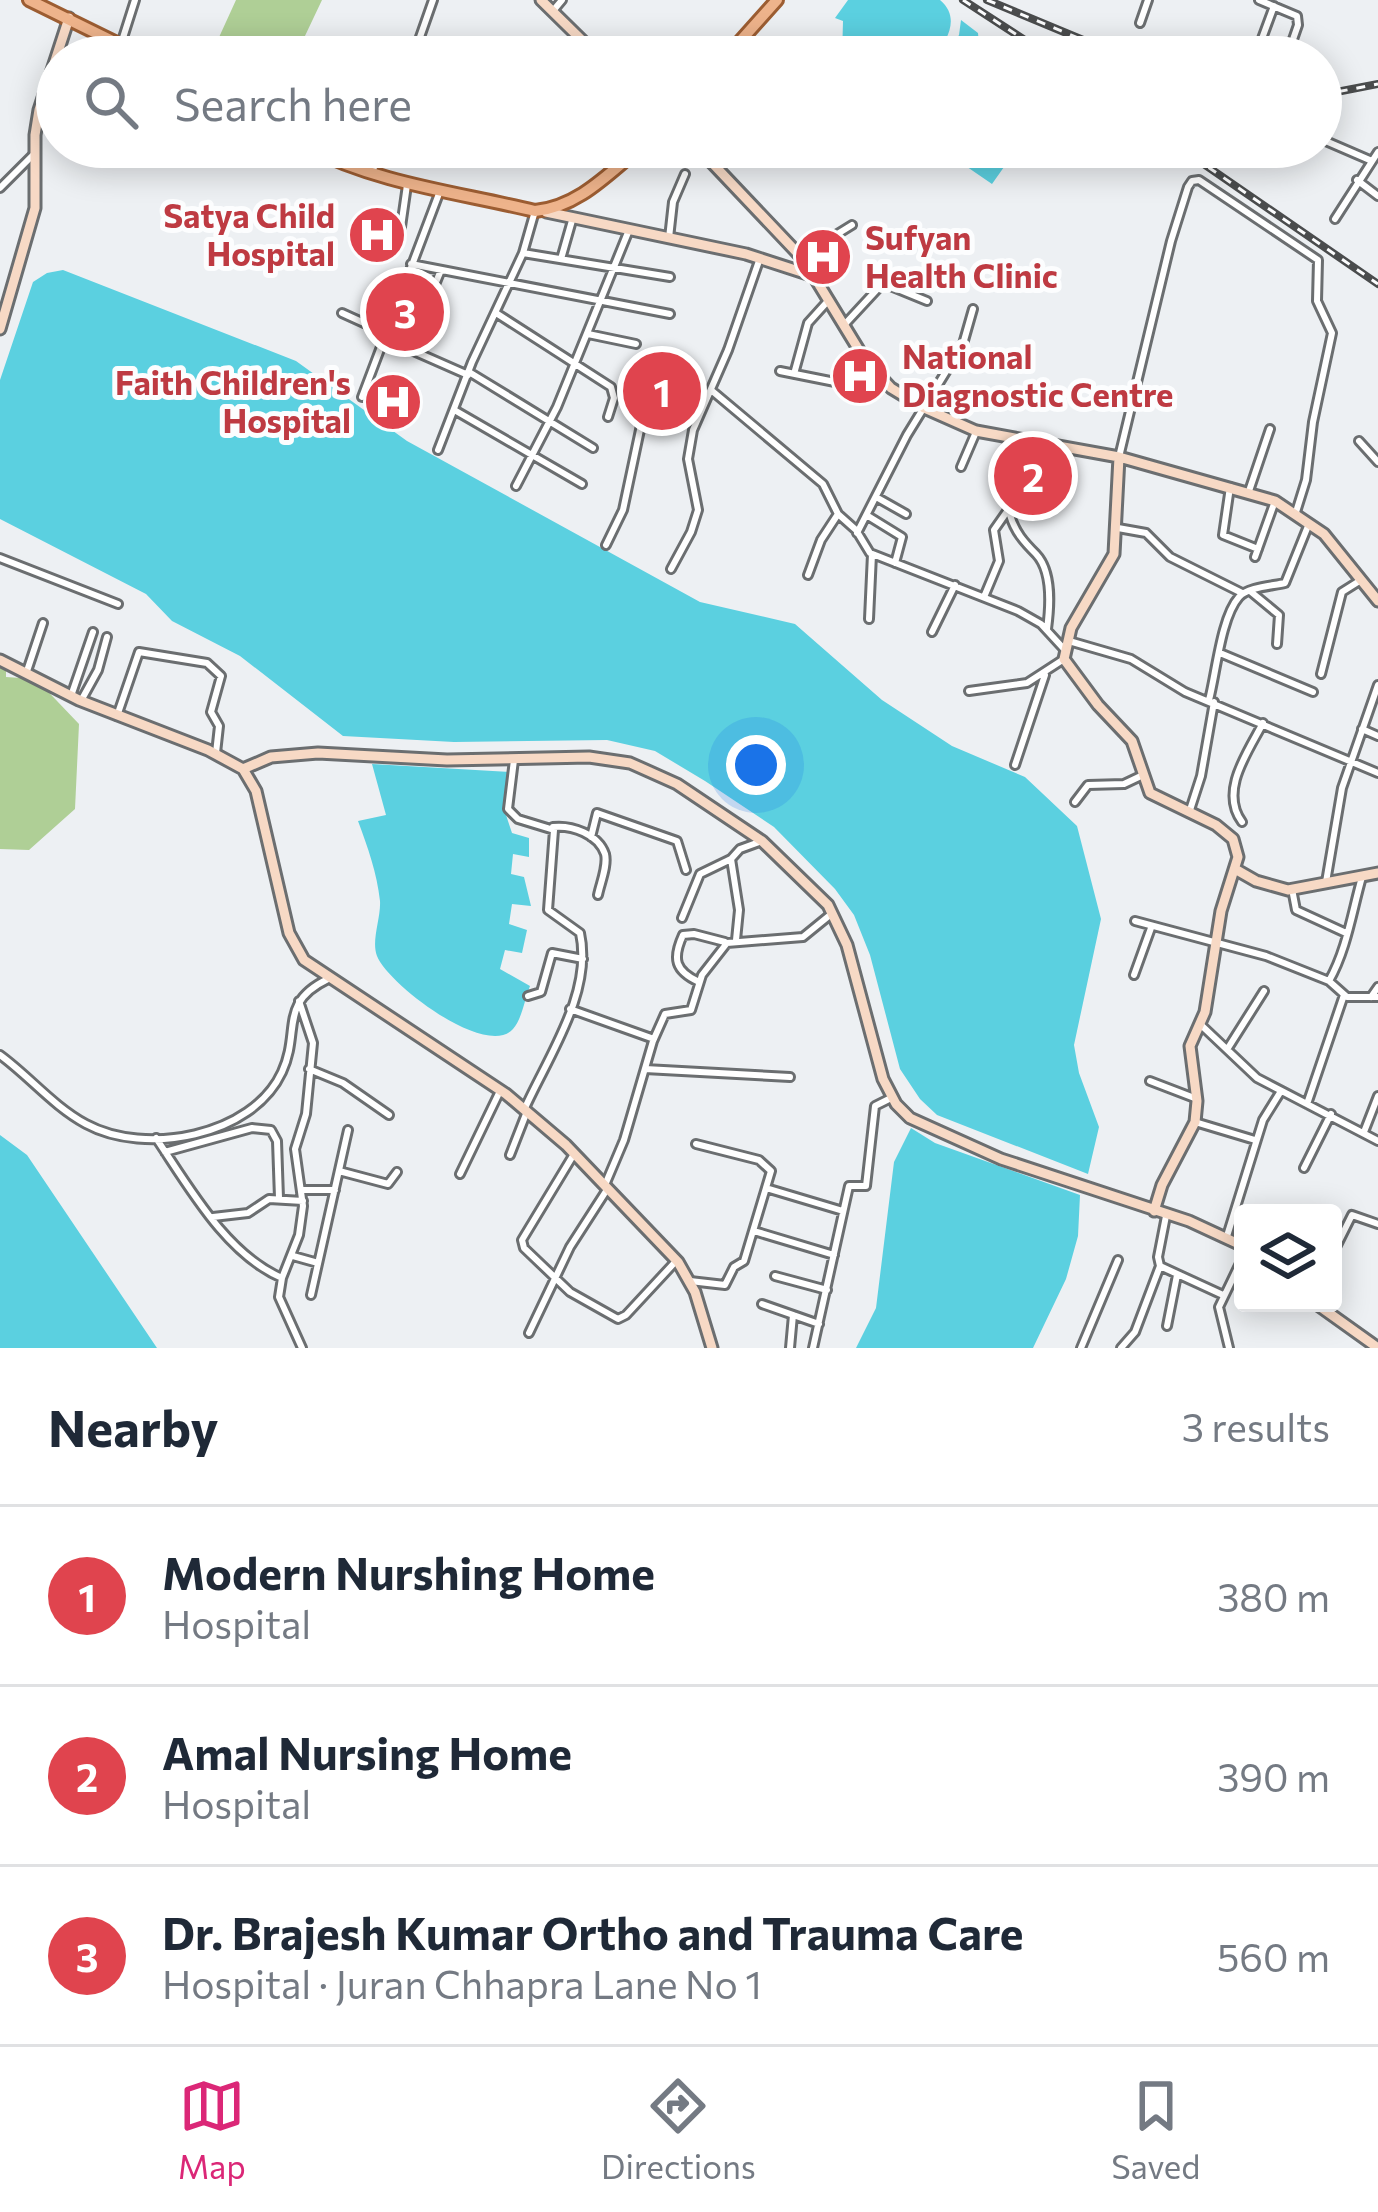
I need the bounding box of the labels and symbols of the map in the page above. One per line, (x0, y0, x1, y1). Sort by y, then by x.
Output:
place label: Satya Child Hospital (163, 194, 335, 273)
hospital icon: Satya Child Hospital (346, 204, 408, 266)
place label: Sufyan Health Clinic (865, 216, 1058, 295)
hospital icon: Sufyan Health Clinic (792, 226, 854, 288)
pin: 3 (366, 267, 444, 357)
place label: National Diagnostic Centre (902, 335, 1174, 414)
hospital icon: National Diagnostic Centre (829, 345, 891, 407)
pin: 1 (623, 346, 701, 436)
place label: Faith Children's Hospital (115, 361, 351, 440)
hospital icon: Faith Children's Hospital (362, 371, 424, 433)
pin: 2 (994, 431, 1072, 521)
your location (726, 735, 786, 795)

